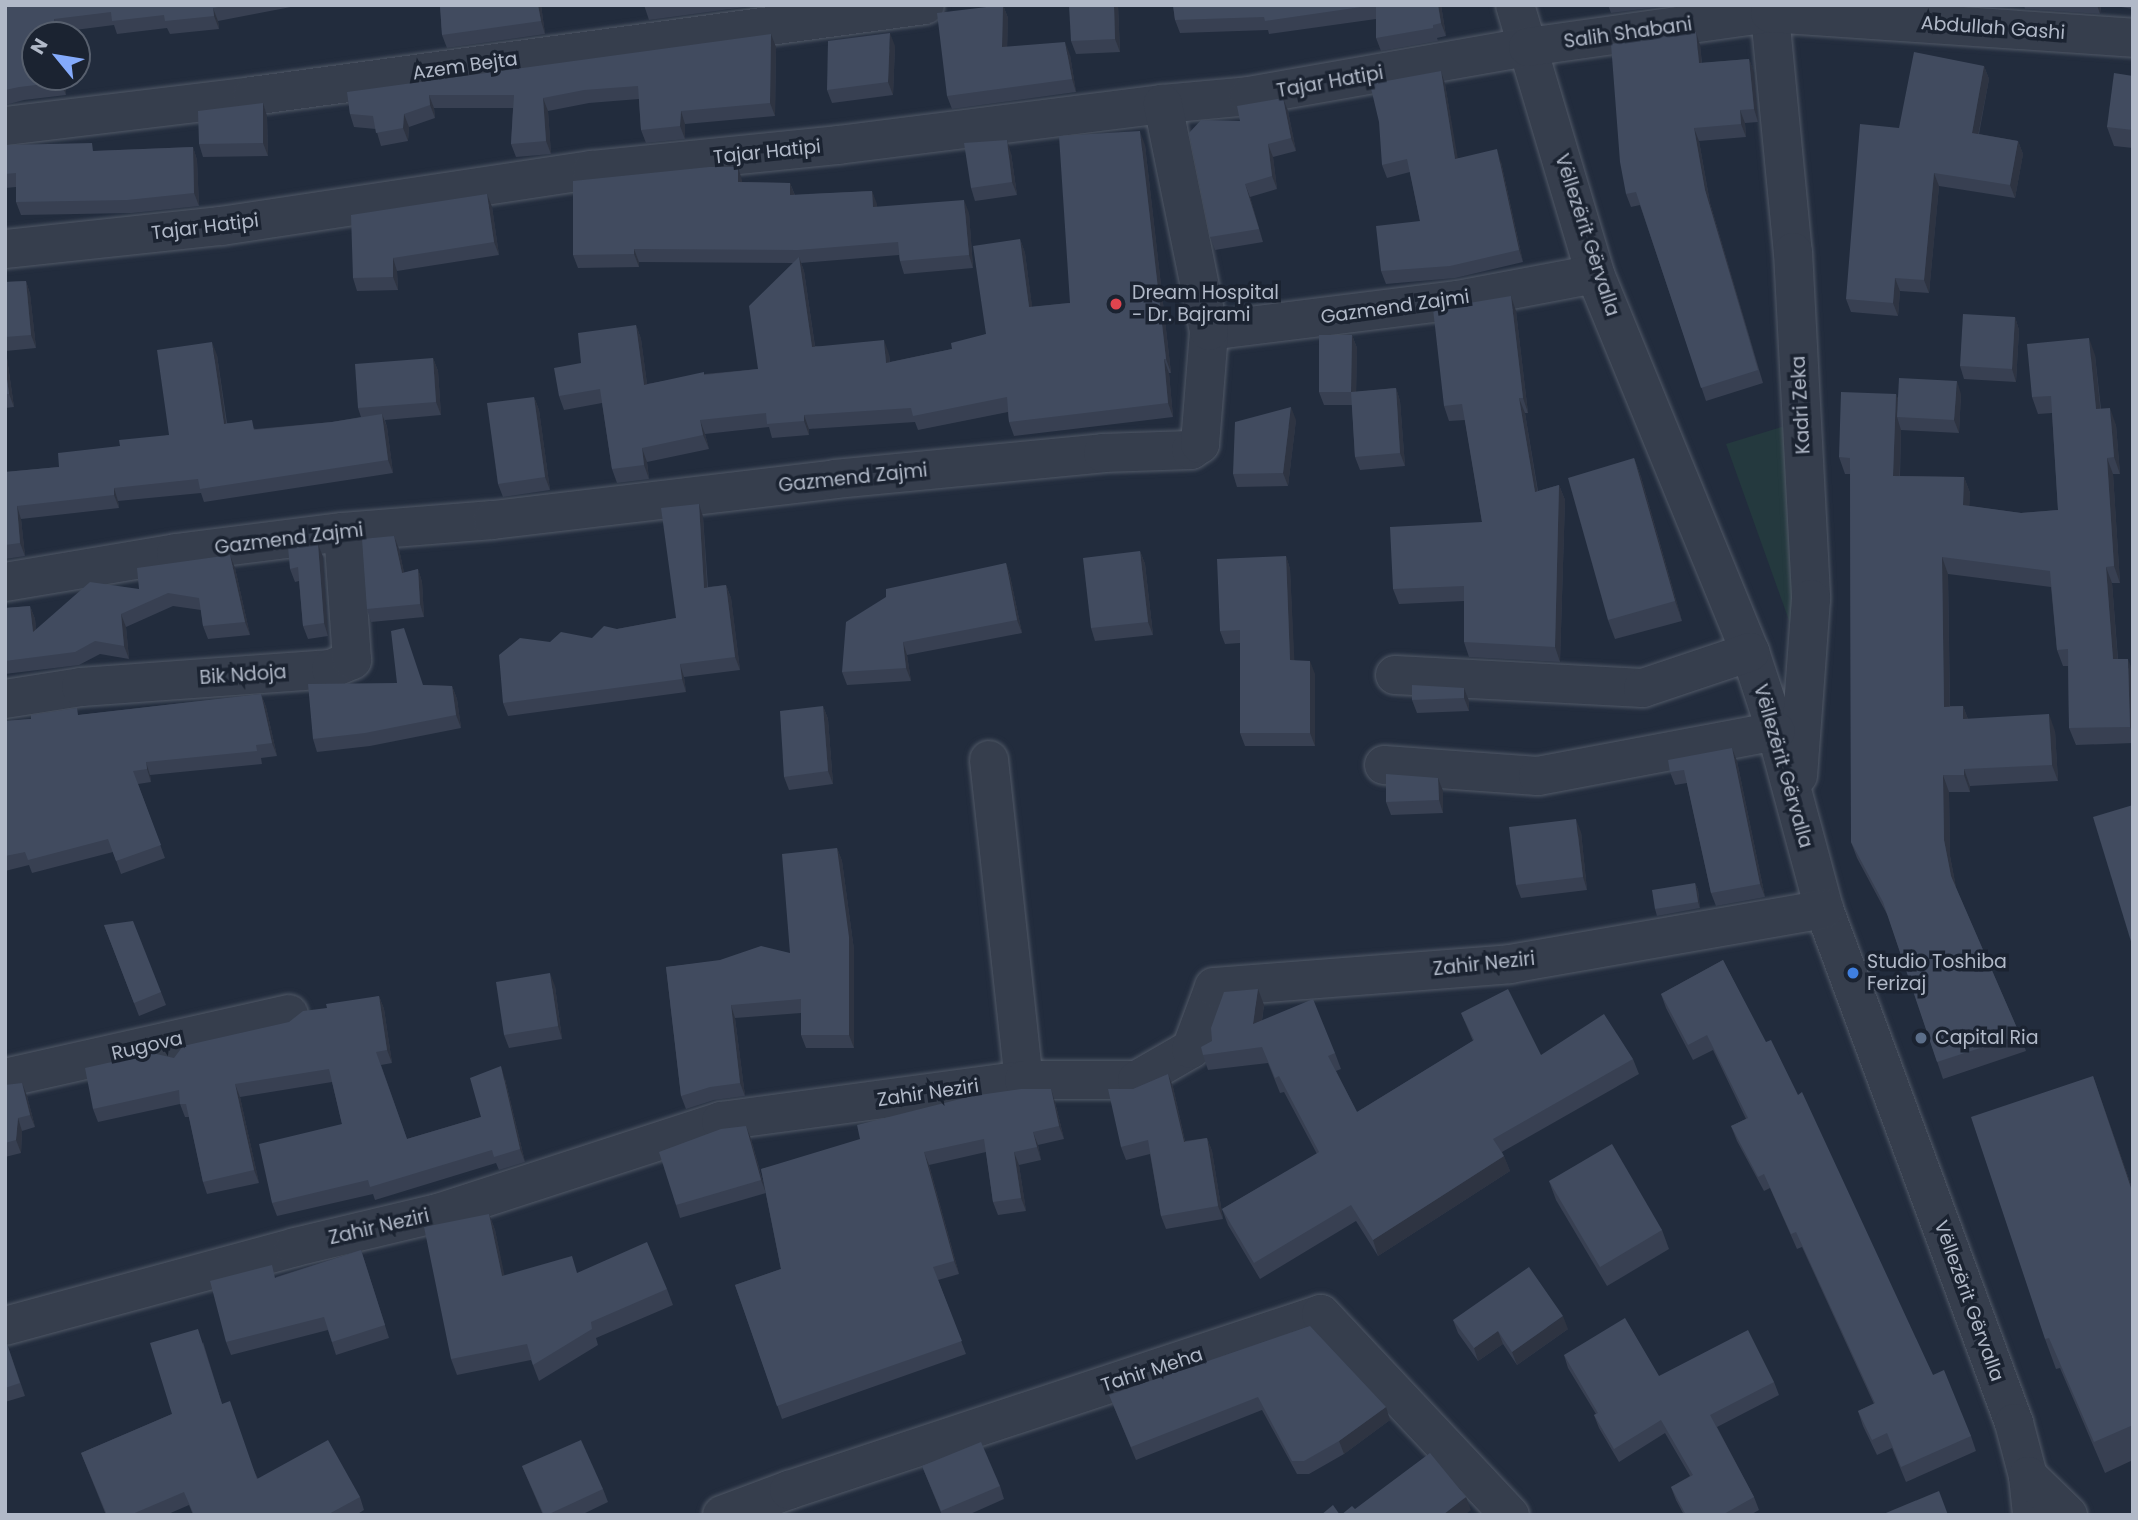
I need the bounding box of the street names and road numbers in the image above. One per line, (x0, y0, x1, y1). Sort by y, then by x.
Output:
street label: Abdullah Gashi (1920, 12, 2066, 44)
street label: Salih Shabani (1562, 13, 1694, 53)
street label: Azem Bejta (411, 47, 519, 85)
street label: Tajar Hatipi (1275, 61, 1385, 103)
street label: Tajar Hatipi (712, 135, 822, 169)
street label: Vëllezërit Gërvalla (1550, 151, 1624, 319)
street label: Tajar Hatipi (150, 209, 260, 245)
street label: Gazmend Zajmi (1319, 285, 1471, 329)
street label: Kadri Zeka (1787, 355, 1815, 455)
street label: Gazmend Zajmi (777, 459, 929, 497)
street label: Gazmend Zajmi (213, 519, 365, 559)
street label: Bik Ndoja (199, 661, 287, 689)
street label: Vëllezërit Gërvalla (1749, 682, 1817, 850)
street label: Zahir Neziri (1432, 947, 1536, 981)
street label: Rugova (109, 1027, 185, 1065)
street label: Zahir Neziri (876, 1075, 980, 1111)
street label: Zahir Neziri (327, 1204, 431, 1250)
street label: Vëllezërit Gërvalla (1929, 1218, 2009, 1384)
street label: Tahir Meha (1098, 1343, 1206, 1397)

